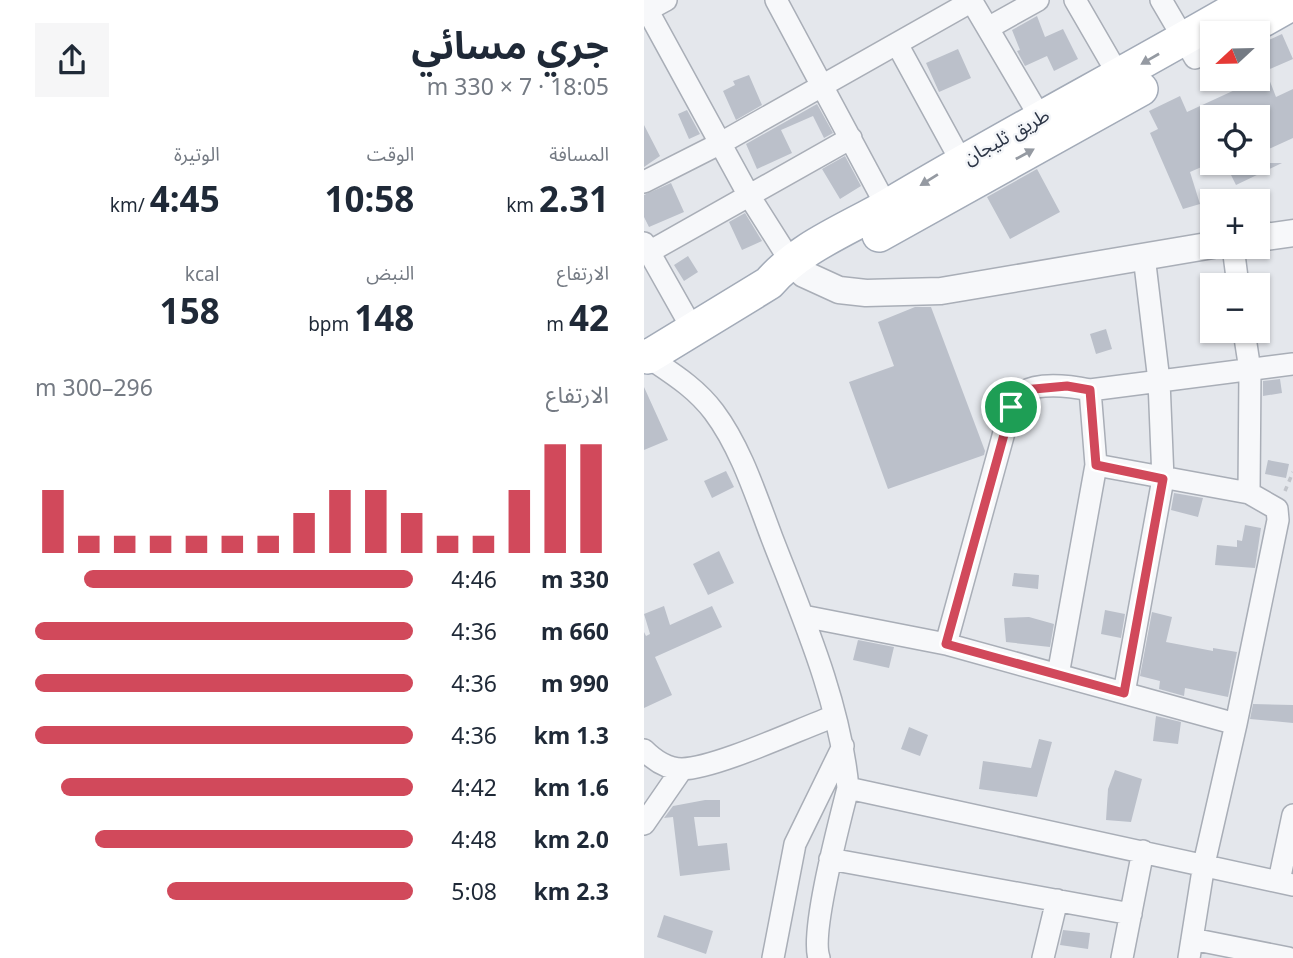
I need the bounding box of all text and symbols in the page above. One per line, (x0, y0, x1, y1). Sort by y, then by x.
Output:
text: جري مسائي (412, 18, 609, 70)
north arrow (1200, 21, 1270, 91)
map controls (1200, 21, 1270, 343)
button: share (35, 23, 109, 97)
one-way arrow (1140, 52, 1159, 65)
text: 18:05 · 7 × 330 m (427, 70, 609, 102)
street label: طريق ثليجان (958, 102, 1054, 170)
button: locate (1200, 105, 1270, 175)
text: الوتيرة (174, 141, 220, 167)
text: الوقت (367, 141, 414, 167)
text: المسافة (549, 141, 609, 167)
one-way arrow (1016, 148, 1035, 160)
one-way arrow (920, 174, 939, 187)
text: 4:45 (150, 175, 220, 222)
text: 10:58 (324, 175, 414, 222)
text: 2.31 (539, 175, 609, 222)
button: + (1200, 189, 1270, 259)
text: /km (110, 192, 150, 218)
text: km (506, 192, 539, 218)
text: النبض (366, 260, 414, 286)
text: الارتفاع (557, 260, 609, 286)
text: kcal (185, 261, 220, 287)
button: − (1200, 273, 1270, 343)
text: 158 (160, 287, 220, 334)
text: 148 (354, 294, 414, 341)
text: 42 (569, 294, 609, 341)
text: bpm (308, 311, 354, 337)
text: m (546, 311, 569, 337)
text: 296–300 m (35, 371, 153, 403)
pin (981, 377, 1041, 437)
text: الارتفاع (546, 378, 609, 410)
icon: arrive (992, 388, 1030, 426)
text: 4:46 (451, 563, 497, 595)
text: 330 m (541, 563, 609, 595)
text: 4:36 (451, 615, 497, 647)
text: 660 m (541, 615, 609, 647)
text: 4:36 (451, 667, 497, 699)
text: 990 m (541, 667, 609, 699)
text: 4:36 (451, 719, 497, 751)
text: 1.3 km (534, 719, 609, 751)
text: 4:42 (451, 771, 497, 803)
text: 1.6 km (534, 771, 609, 803)
text: 4:48 (451, 823, 497, 855)
text: 2.0 km (534, 823, 609, 855)
text: 5:08 (451, 875, 497, 907)
text: 2.3 km (534, 875, 609, 907)

